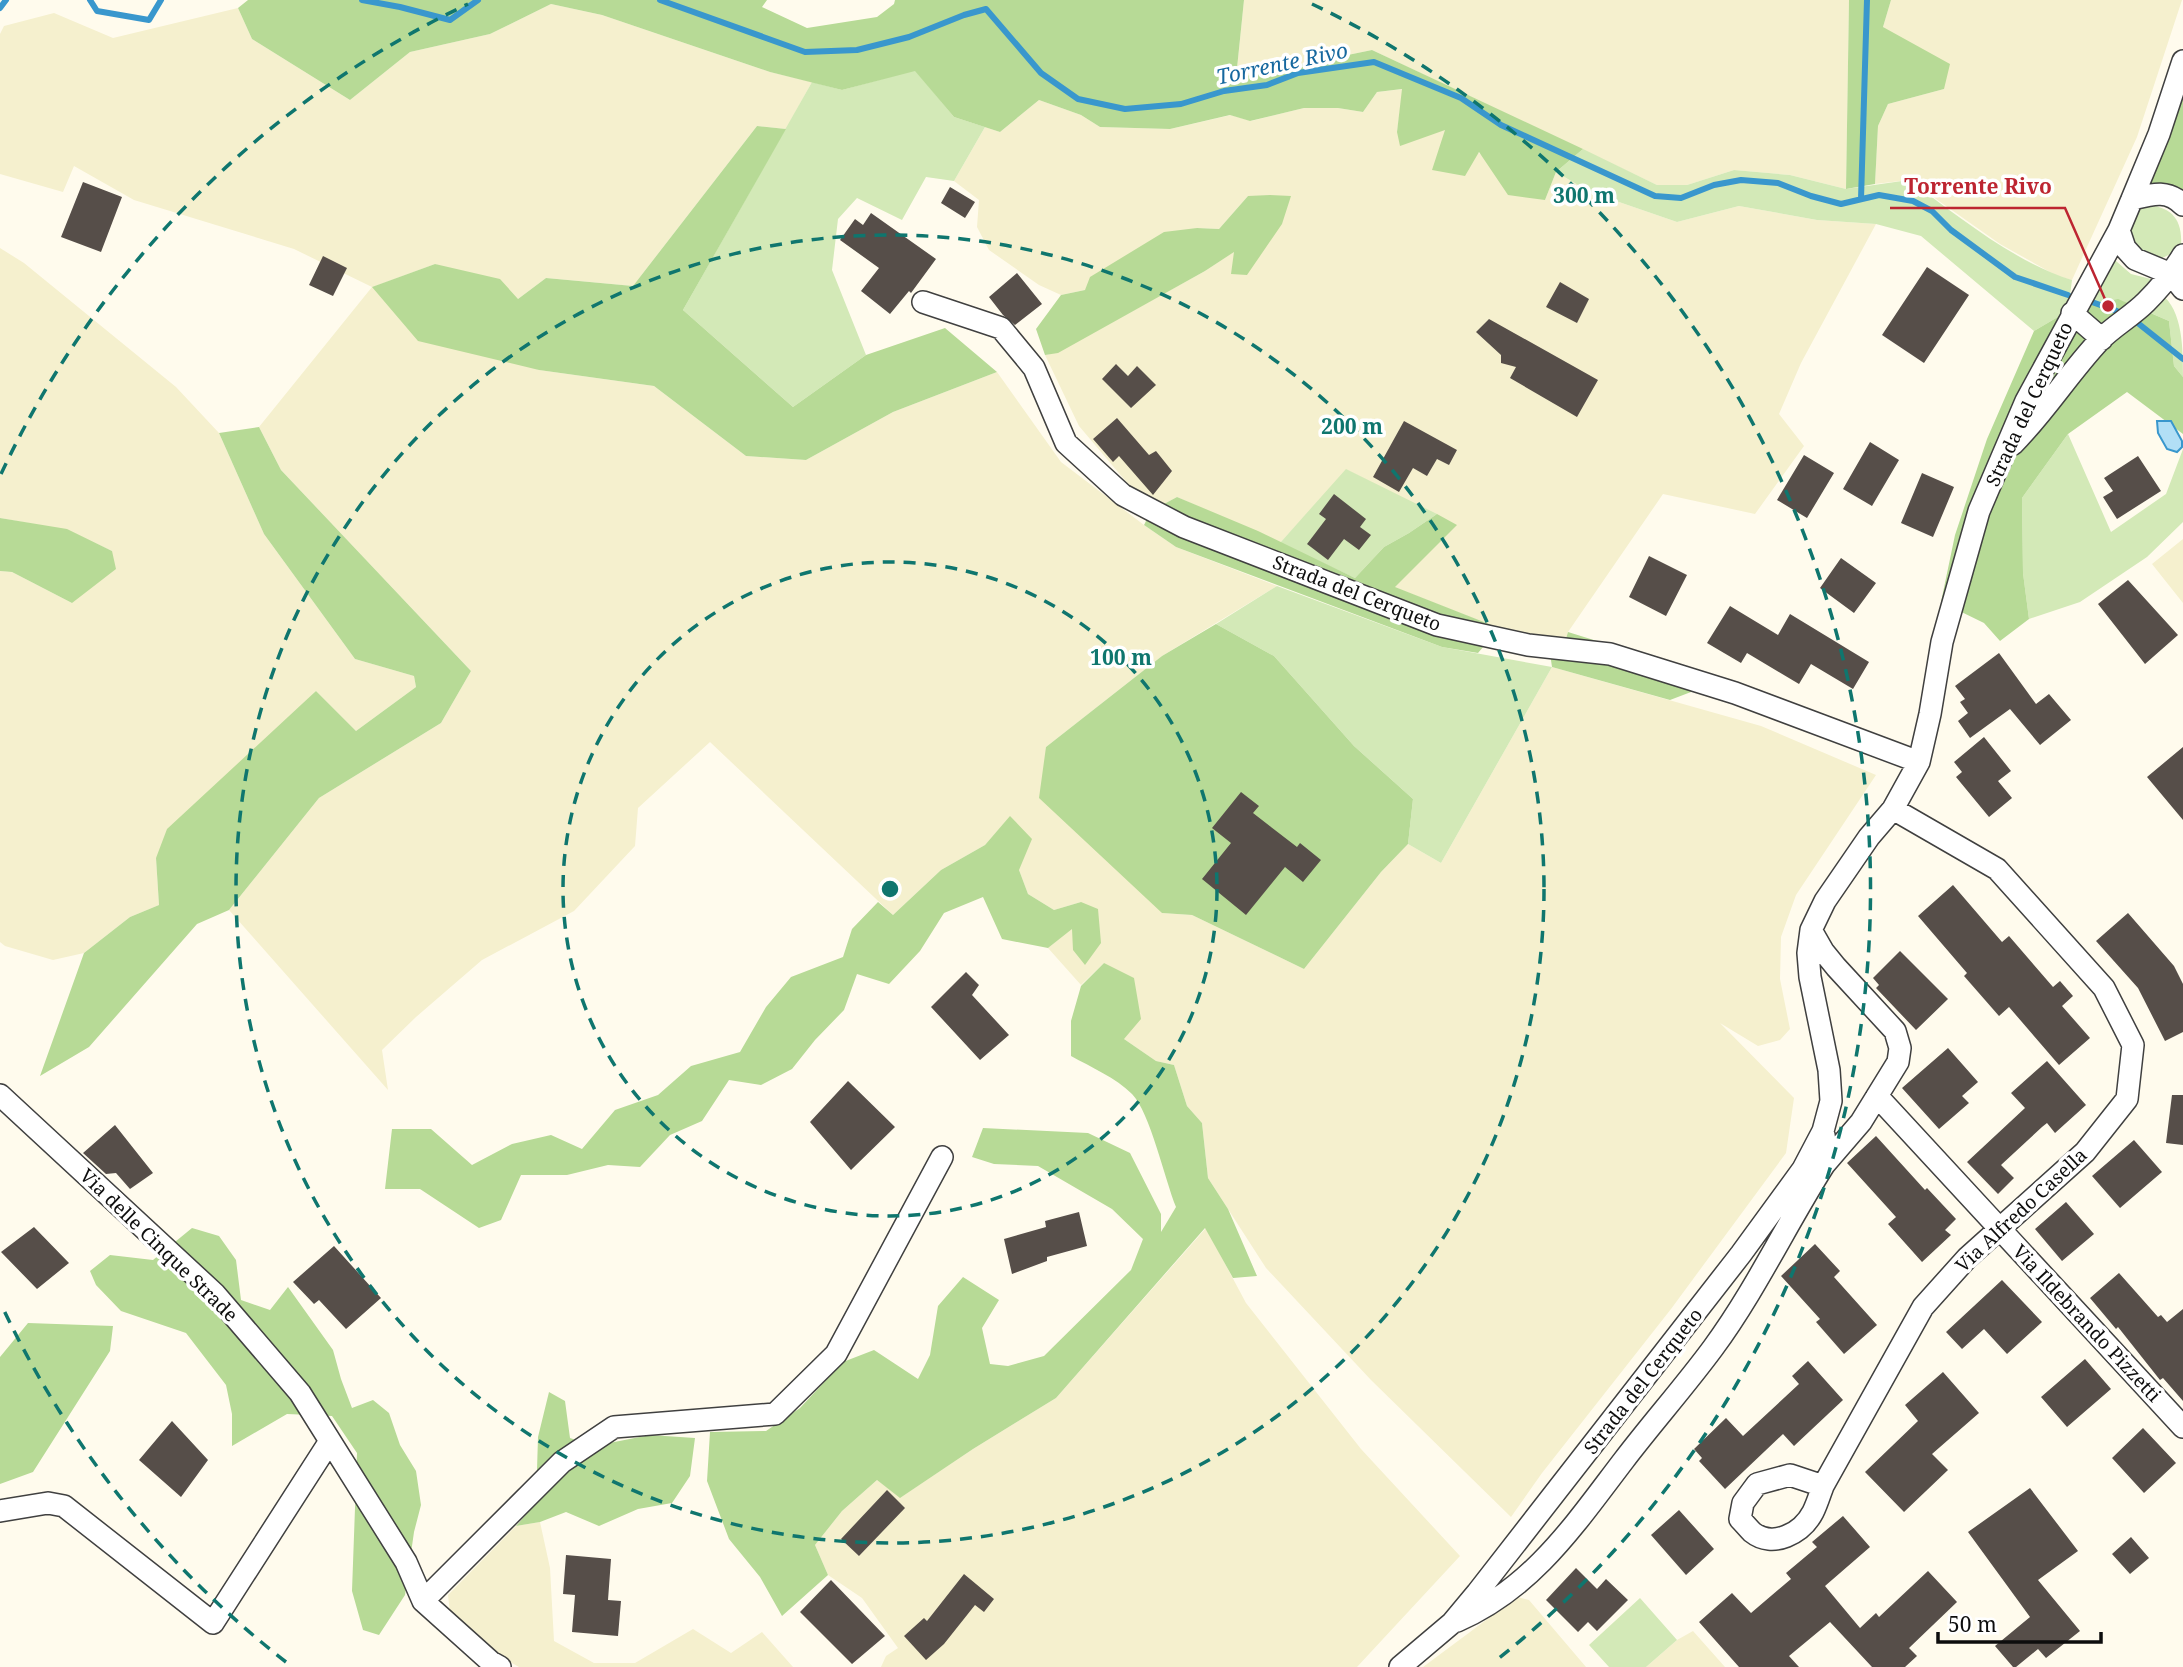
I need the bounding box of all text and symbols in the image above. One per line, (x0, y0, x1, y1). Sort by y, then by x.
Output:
water label: Torrente Rivo (1214, 35, 1350, 91)
callout: Torrente Rivo (1890, 166, 2065, 208)
text: Torrente Rivo (1904, 172, 2052, 200)
text: 300 m (1553, 181, 1615, 209)
street label: Strada del Cerqueto (1979, 318, 2079, 490)
text: 200 m (1321, 412, 1383, 440)
street label: Strada del Cerqueto (1269, 549, 1445, 637)
text: 100 m (1090, 643, 1152, 671)
centre of rings (878, 877, 902, 901)
street label: Via Alfredo Casella (1950, 1142, 2092, 1278)
street label: Via delle Cinque Strade (74, 1163, 244, 1327)
street label: Via Ildebrando Pizzetti (2007, 1239, 2167, 1407)
street label: Strada del Cerqueto (1578, 1303, 1708, 1459)
scale bar (1938, 1600, 2101, 1644)
text: 50 m (1948, 1610, 1997, 1638)

